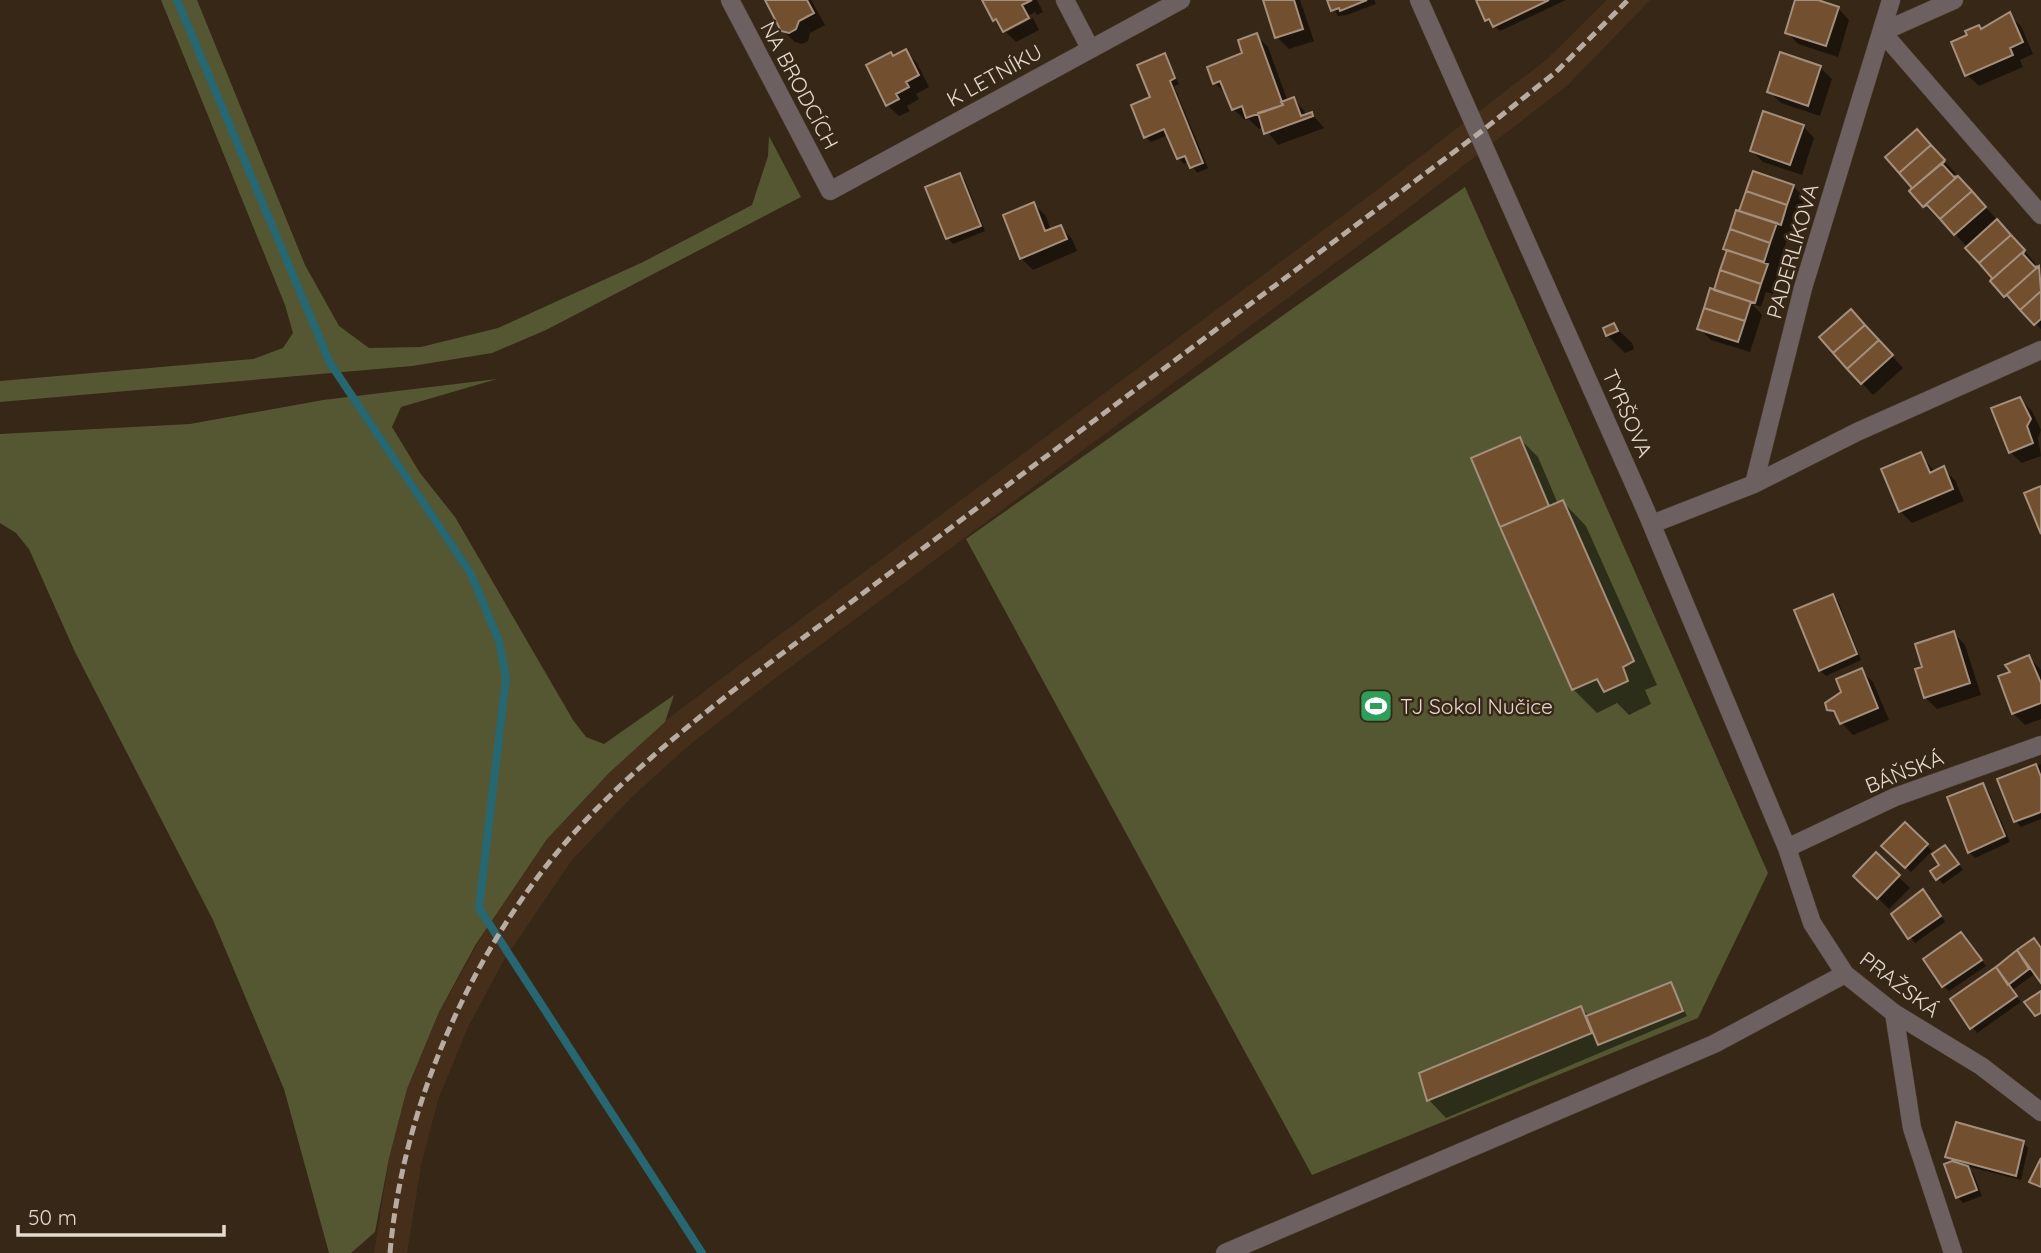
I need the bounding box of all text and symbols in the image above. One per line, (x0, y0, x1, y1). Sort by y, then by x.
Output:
street label: NA BRODCÍCH (755, 17, 845, 153)
street label: K LETNÍKU (942, 38, 1046, 112)
street label: PADERLÍKOVA (1760, 181, 1824, 321)
street label: TYRŠOVA (1597, 365, 1659, 461)
sports icon: TJ Sokol Nučice (1357, 687, 1395, 725)
place label: TJ Sokol Nučice (1400, 693, 1553, 719)
street label: BÁŇSKÁ (1861, 744, 1947, 798)
street label: PRAŽSKÁ (1855, 946, 1945, 1022)
scale bar (18, 1194, 224, 1238)
text: 50 m (28, 1204, 77, 1230)

